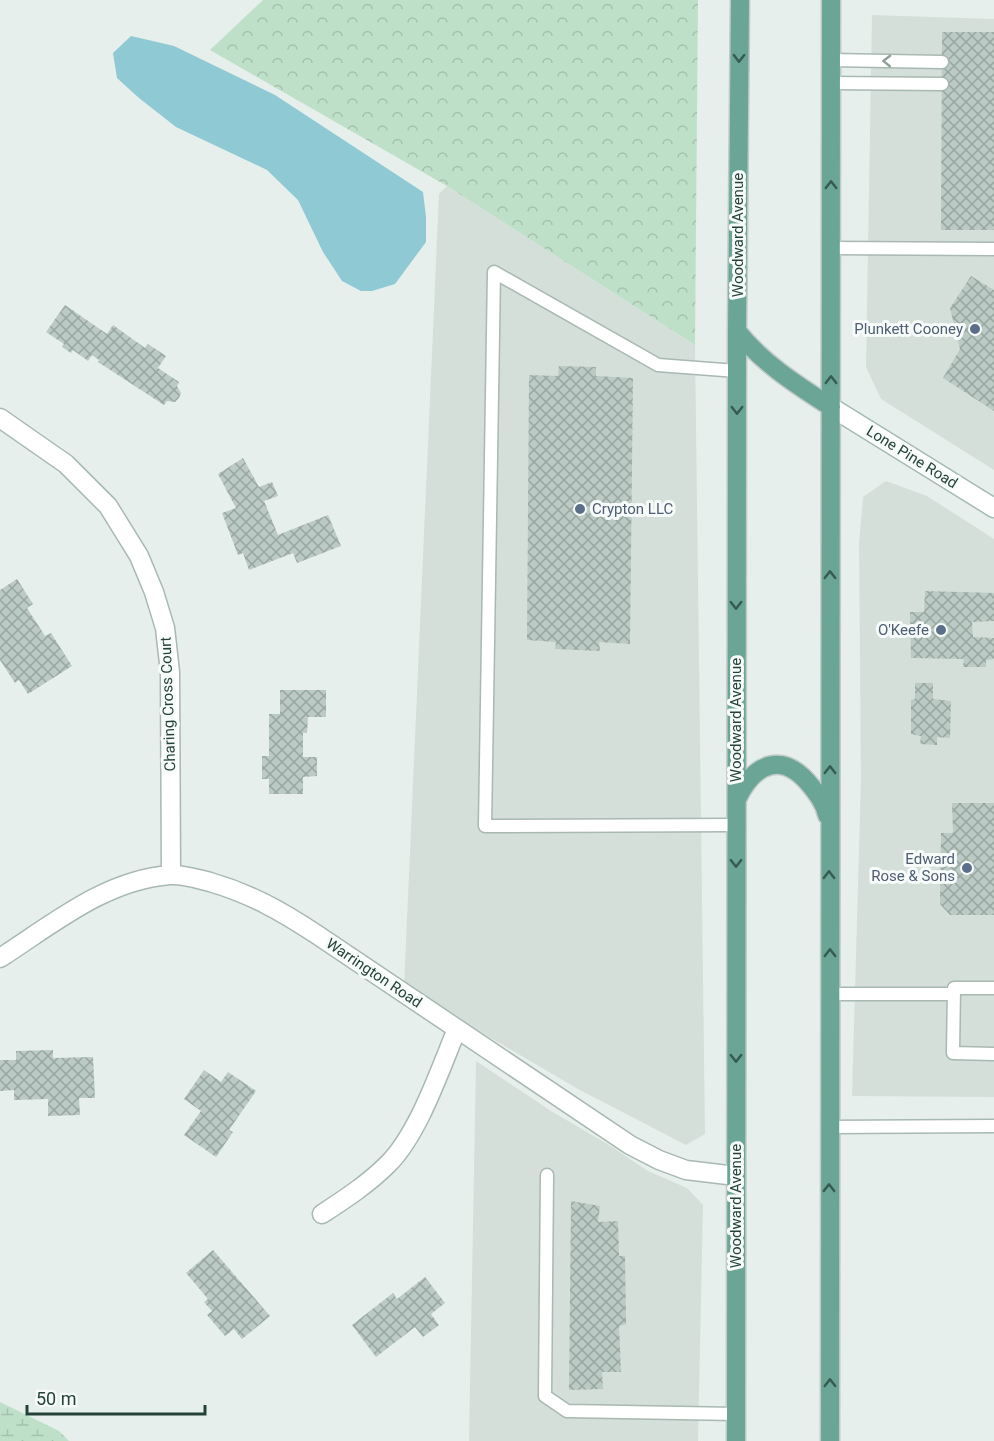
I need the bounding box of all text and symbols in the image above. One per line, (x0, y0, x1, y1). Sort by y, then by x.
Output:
one-way arrow (733, 54, 745, 63)
one-way arrow (882, 55, 891, 67)
street label: Woodward Avenue (729, 173, 747, 297)
one-way arrow (825, 180, 837, 189)
place label: Plunkett Cooney (854, 320, 963, 338)
marker: Plunkett Cooney (968, 322, 982, 336)
one-way arrow (825, 375, 837, 384)
one-way arrow (731, 406, 743, 415)
street label: Lone Pine Road (863, 422, 961, 492)
place label: Crypton LLC (592, 500, 673, 518)
marker: Crypton LLC (573, 502, 587, 516)
one-way arrow (824, 570, 836, 579)
one-way arrow (730, 601, 742, 610)
place label: O'Keefe (878, 621, 929, 639)
marker: O'Keefe (934, 623, 948, 637)
street label: Charing Cross Court (157, 636, 179, 772)
street label: Woodward Avenue (727, 658, 745, 782)
one-way arrow (824, 765, 836, 774)
place label: Edward Rose & Sons (871, 850, 955, 885)
one-way arrow (730, 859, 742, 868)
marker: Edward Rose & Sons (960, 861, 974, 875)
one-way arrow (823, 871, 835, 880)
street label: Warrington Road (323, 934, 425, 1012)
one-way arrow (823, 949, 836, 958)
one-way arrow (730, 1054, 742, 1063)
street label: Woodward Avenue (727, 1144, 745, 1268)
one-way arrow (823, 1183, 835, 1192)
scale bar (27, 1378, 206, 1416)
one-way arrow (824, 1378, 836, 1387)
text: 50 m (36, 1388, 76, 1409)

